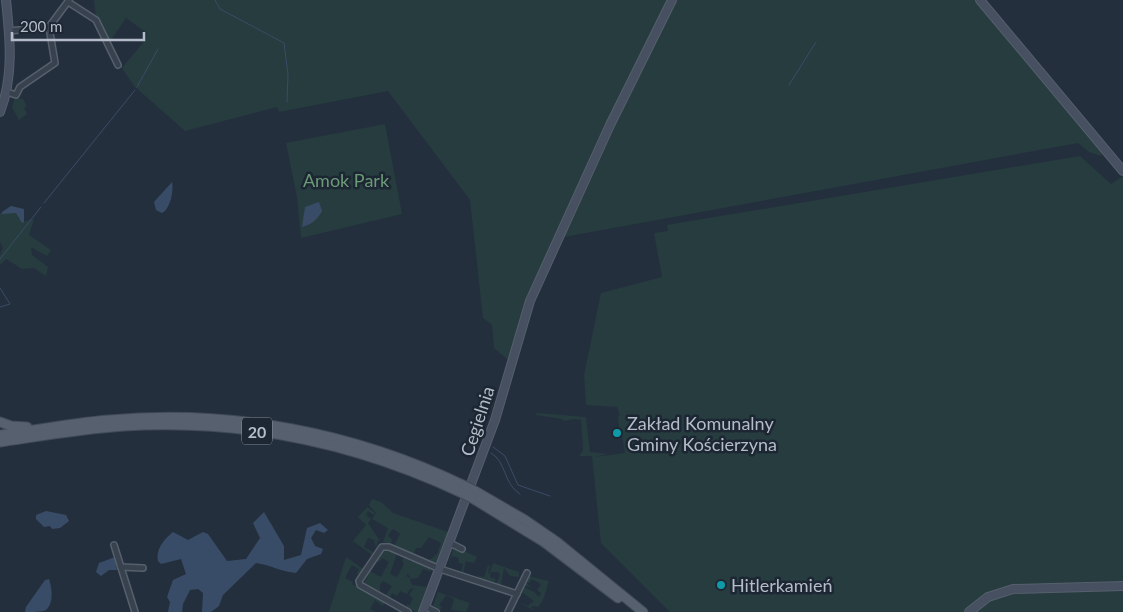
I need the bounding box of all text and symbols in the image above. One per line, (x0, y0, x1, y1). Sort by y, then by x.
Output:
scale bar (12, 10, 145, 42)
text: 200 m (20, 17, 62, 35)
park label: Amok Park (303, 169, 390, 191)
street label: Cegielnia (455, 383, 499, 459)
place label: Zakład Komunalny Gminy Kościerzyna (627, 412, 777, 455)
road number: 20 (242, 418, 272, 444)
marker: Zakład Komunalny Gminy Kościerzyna (611, 427, 623, 439)
place label: Hitlerkamień (731, 574, 832, 596)
marker: Hitlerkamień (715, 579, 727, 591)

